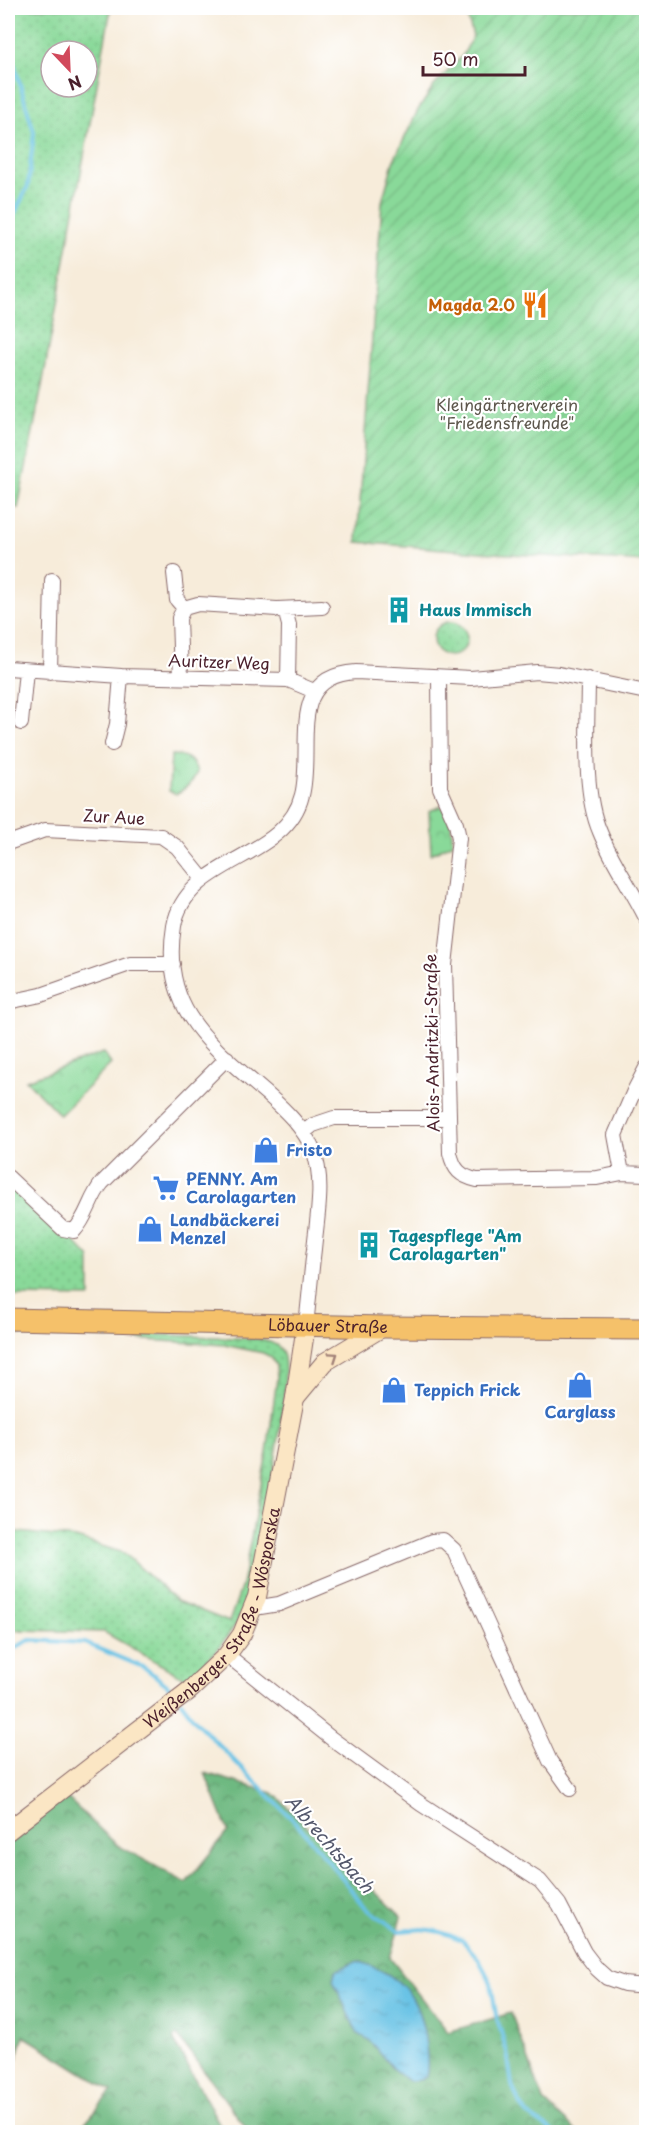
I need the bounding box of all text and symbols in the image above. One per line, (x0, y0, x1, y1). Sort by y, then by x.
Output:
north arrow (39, 39, 99, 99)
scale bar (423, 39, 525, 77)
text: 50 m (432, 45, 479, 72)
text: N (65, 70, 86, 97)
restaurant icon: Magda 2.0 (520, 290, 550, 320)
place label: Magda 2.0 (428, 292, 515, 316)
park label: Kleingärtnerverein "Friedensfreunde" (436, 392, 578, 434)
building icon: Haus Immisch (384, 595, 414, 625)
place label: Haus Immisch (419, 597, 532, 621)
street label: Auritzer Weg (168, 647, 270, 675)
street label: Zur Aue (82, 802, 146, 830)
street label: Alois-Andritzki-Straße (417, 954, 445, 1132)
shop icon: Fristo (251, 1135, 281, 1165)
place label: Fristo (286, 1137, 332, 1161)
place label: PENNY. Am Carolagarten (186, 1166, 296, 1208)
supermarket icon: PENNY. Am Carolagarten (151, 1173, 181, 1203)
place label: Landbäckerei Menzel (170, 1207, 280, 1249)
shop icon: Landbäckerei Menzel (135, 1214, 165, 1244)
place label: Tagespflege "Am Carolagarten" (389, 1223, 522, 1265)
building icon: Tagespflege "Am Carolagarten" (354, 1230, 384, 1260)
street label: Löbauer Straße (268, 1312, 388, 1338)
one-way arrow (327, 1352, 338, 1363)
shop icon: Carglass (565, 1370, 595, 1400)
shop icon: Teppich Frick (379, 1375, 409, 1405)
place label: Teppich Frick (414, 1377, 521, 1401)
place label: Carglass (544, 1399, 616, 1423)
street label: Weißenberger Straße - Wósporska (137, 1505, 285, 1733)
water label: Albrechtsbach (280, 1788, 381, 1899)

